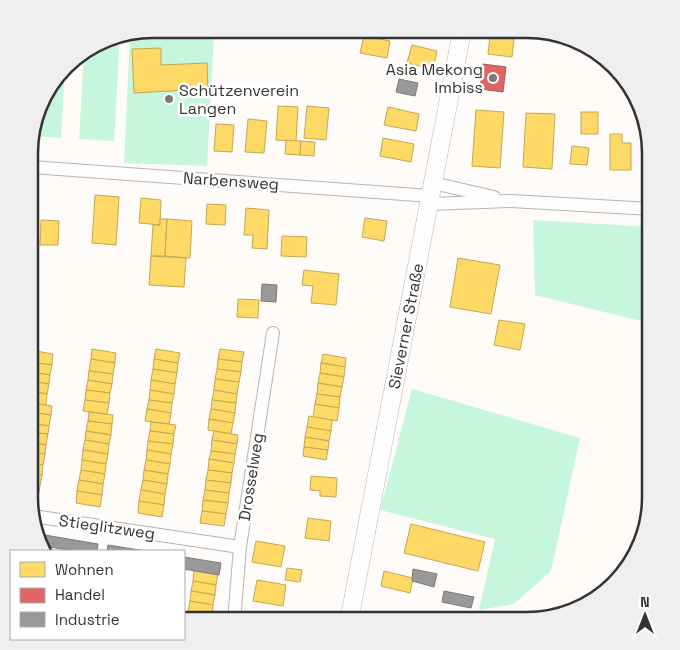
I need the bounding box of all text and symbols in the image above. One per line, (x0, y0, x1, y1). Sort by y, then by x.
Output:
place label: Asia Mekong Imbiss (386, 59, 483, 98)
marker: Asia Mekong Imbiss (487, 72, 499, 84)
place label: Schützenverein Langen (179, 80, 299, 119)
marker: Schützenverein Langen (163, 93, 175, 105)
street label: Narbensweg (182, 167, 280, 195)
street label: Sieverner Straße (384, 261, 428, 391)
street label: Drosselweg (234, 431, 268, 523)
street label: Stieglitzweg (58, 510, 156, 544)
legend (10, 550, 185, 640)
text: Wohnen (55, 560, 114, 579)
text: Handel (55, 585, 105, 604)
north arrow (620, 590, 670, 640)
text: N (640, 593, 650, 611)
text: Industrie (55, 610, 120, 629)

